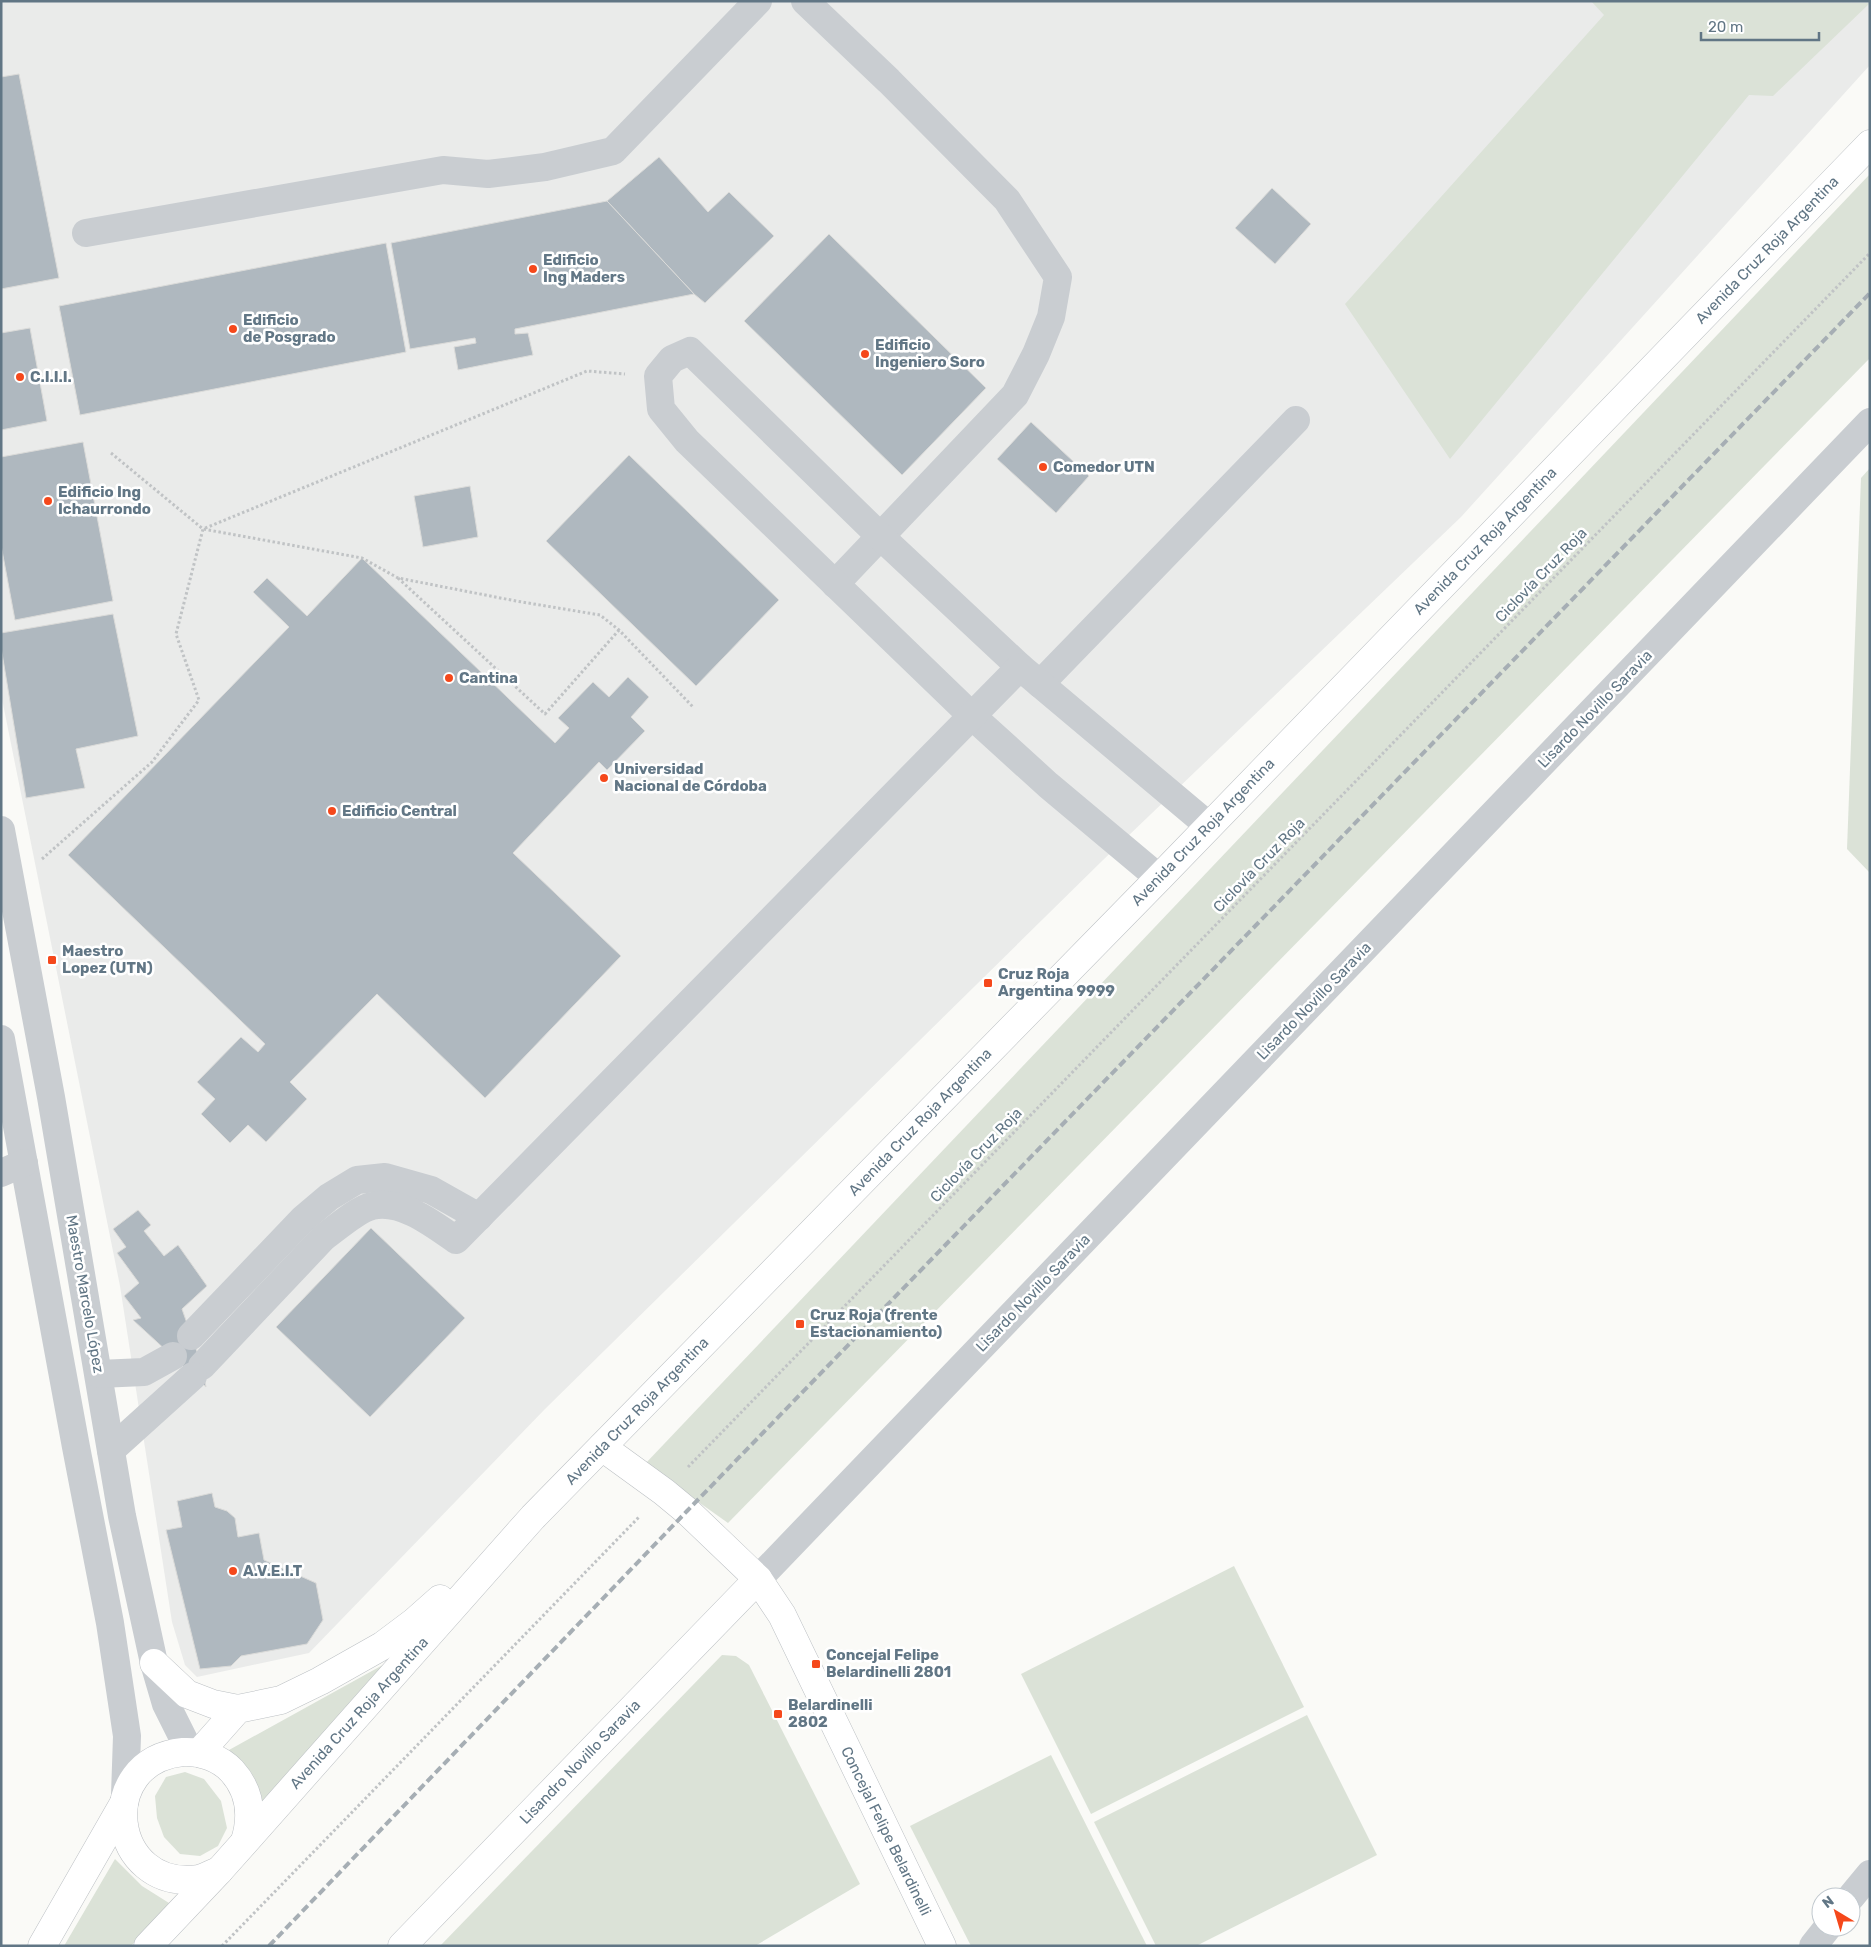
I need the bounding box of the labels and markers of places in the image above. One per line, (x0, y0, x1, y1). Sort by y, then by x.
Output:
place label: Edificio Ing Maders (543, 251, 625, 286)
marker: Edificio Ing Maders (527, 263, 539, 275)
place label: Edificio de Posgrado (243, 311, 336, 346)
marker: Edificio de Posgrado (227, 323, 239, 335)
place label: Edificio Ingeniero Soro (875, 336, 985, 371)
marker: Edificio Ingeniero Soro (859, 348, 871, 360)
place label: C.I.I.I. (30, 368, 72, 386)
marker: C.I.I.I. (14, 371, 26, 383)
place label: Comedor UTN (1053, 458, 1155, 476)
marker: Comedor UTN (1037, 461, 1049, 473)
place label: Edificio Ing Ichaurrondo (58, 483, 151, 518)
marker: Edificio Ing Ichaurrondo (42, 495, 54, 507)
place label: Cantina (459, 669, 518, 687)
marker: Cantina (443, 672, 455, 684)
place label: Universidad Nacional de Córdoba (614, 760, 767, 795)
marker: Universidad Nacional de Córdoba (598, 772, 610, 784)
place label: Edificio Central (342, 802, 457, 820)
marker: Edificio Central (326, 805, 338, 817)
place label: Maestro Lopez (UTN) (62, 942, 153, 977)
marker: Maestro Lopez (UTN) (46, 954, 58, 966)
place label: Cruz Roja Argentina 9999 (998, 965, 1115, 1000)
marker: Cruz Roja Argentina 9999 (982, 977, 994, 989)
place label: Cruz Roja (frente Estacionamiento) (810, 1306, 943, 1341)
marker: Cruz Roja (frente Estacionamiento) (794, 1318, 806, 1330)
place label: A.V.E.I.T (243, 1562, 303, 1580)
marker: A.V.E.I.T (227, 1565, 239, 1577)
place label: Concejal Felipe Belardinelli 2801 (826, 1646, 951, 1681)
marker: Concejal Felipe Belardinelli 2801 (810, 1658, 822, 1670)
place label: Belardinelli 2802 (788, 1696, 873, 1731)
marker: Belardinelli 2802 (772, 1708, 784, 1720)

